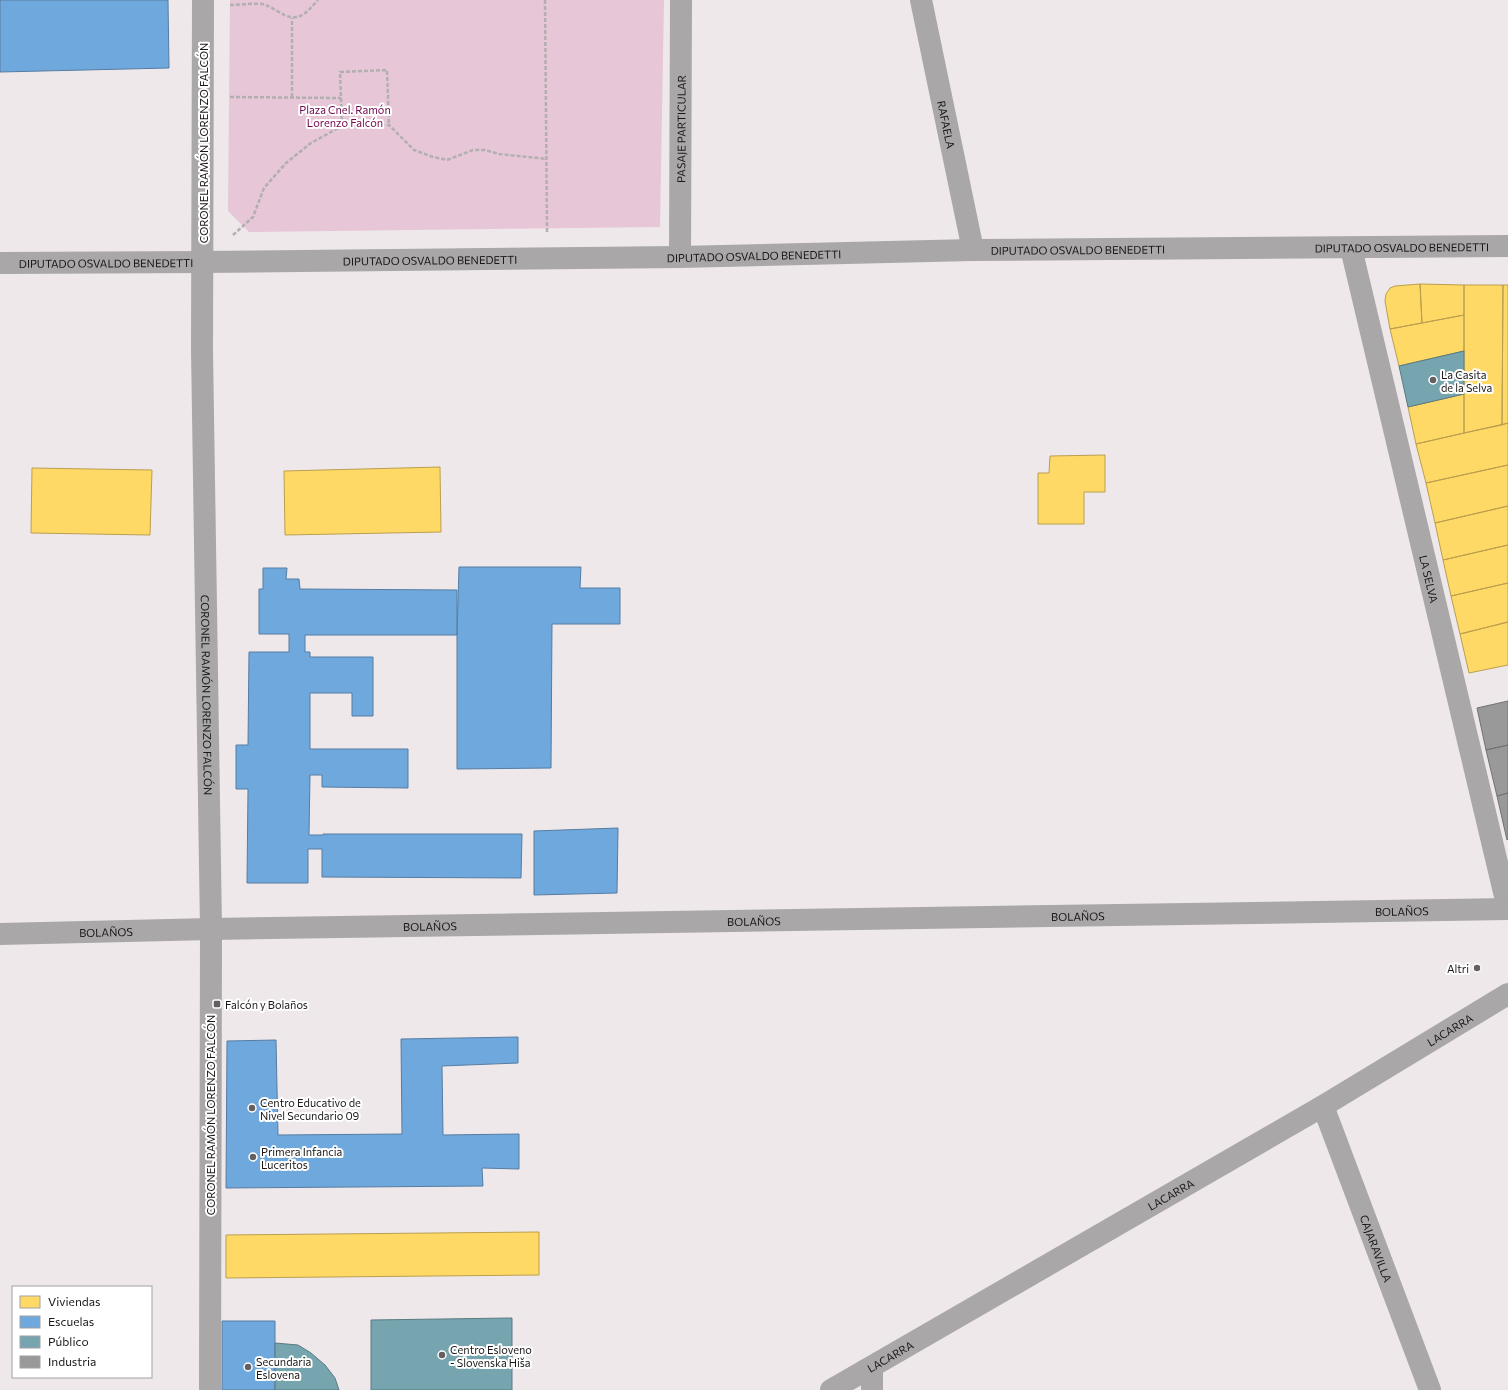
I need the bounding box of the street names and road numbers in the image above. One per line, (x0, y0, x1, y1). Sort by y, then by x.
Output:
street label: CORONEL RAMÓN LORENZO FALCÓN (196, 43, 210, 243)
street label: PASAJE PARTICULAR (674, 74, 688, 183)
street label: RAFAELA (936, 99, 958, 150)
street label: DIPUTADO OSVALDO BENEDETTI (1315, 240, 1489, 254)
street label: DIPUTADO OSVALDO BENEDETTI (991, 242, 1165, 256)
street label: DIPUTADO OSVALDO BENEDETTI (667, 247, 841, 264)
street label: DIPUTADO OSVALDO BENEDETTI (343, 252, 517, 267)
street label: DIPUTADO OSVALDO BENEDETTI (19, 256, 193, 269)
street label: LA SELVA (1418, 554, 1442, 604)
street label: CORONEL RAMÓN LORENZO FALCÓN (199, 594, 216, 795)
street label: BOLAÑOS (1375, 904, 1429, 918)
street label: BOLAÑOS (1051, 909, 1105, 923)
street label: BOLAÑOS (727, 914, 781, 928)
street label: BOLAÑOS (403, 919, 457, 933)
street label: BOLAÑOS (79, 924, 133, 939)
street label: LACARRA (1424, 1010, 1475, 1048)
street label: CORONEL RAMÓN LORENZO FALCÓN (203, 1015, 217, 1215)
street label: LACARRA (1145, 1175, 1196, 1212)
street label: CAJARAVILLA (1358, 1213, 1395, 1284)
street label: LACARRA (865, 1337, 916, 1374)

